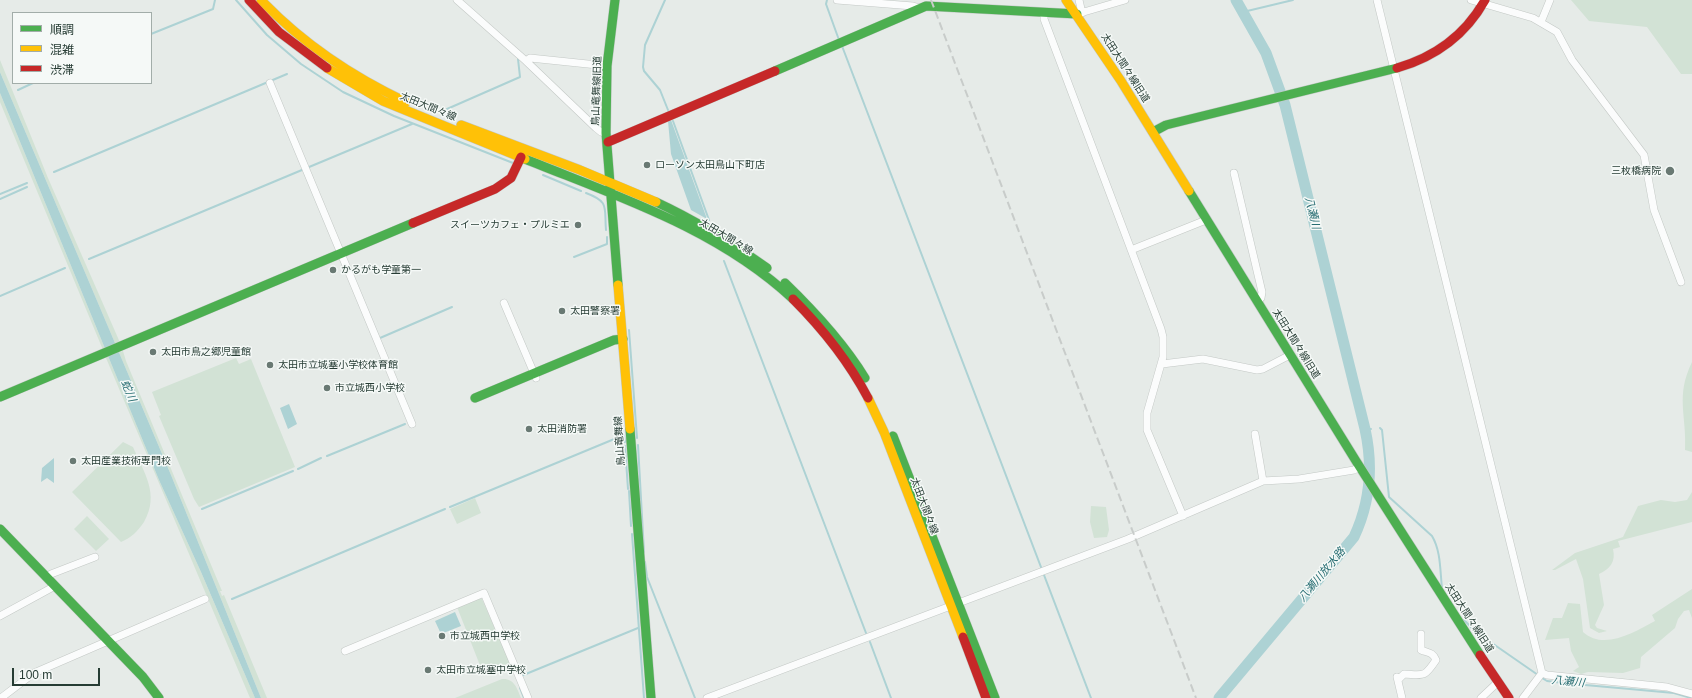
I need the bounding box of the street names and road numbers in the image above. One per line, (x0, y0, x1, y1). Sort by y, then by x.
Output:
street label: 太田大間々線旧道 (1098, 31, 1152, 105)
street label: 鳥山竜舞線旧道 (590, 56, 604, 126)
street label: 太田大間々線 (398, 90, 458, 124)
street label: 太田大間々線 (697, 216, 755, 258)
street label: 太田大間々線旧道 (1270, 307, 1322, 381)
street label: 鳥山竜舞線 (612, 416, 628, 466)
street label: 太田大間々線 (908, 476, 940, 536)
street label: 太田大間々線旧道 (1442, 581, 1496, 655)

